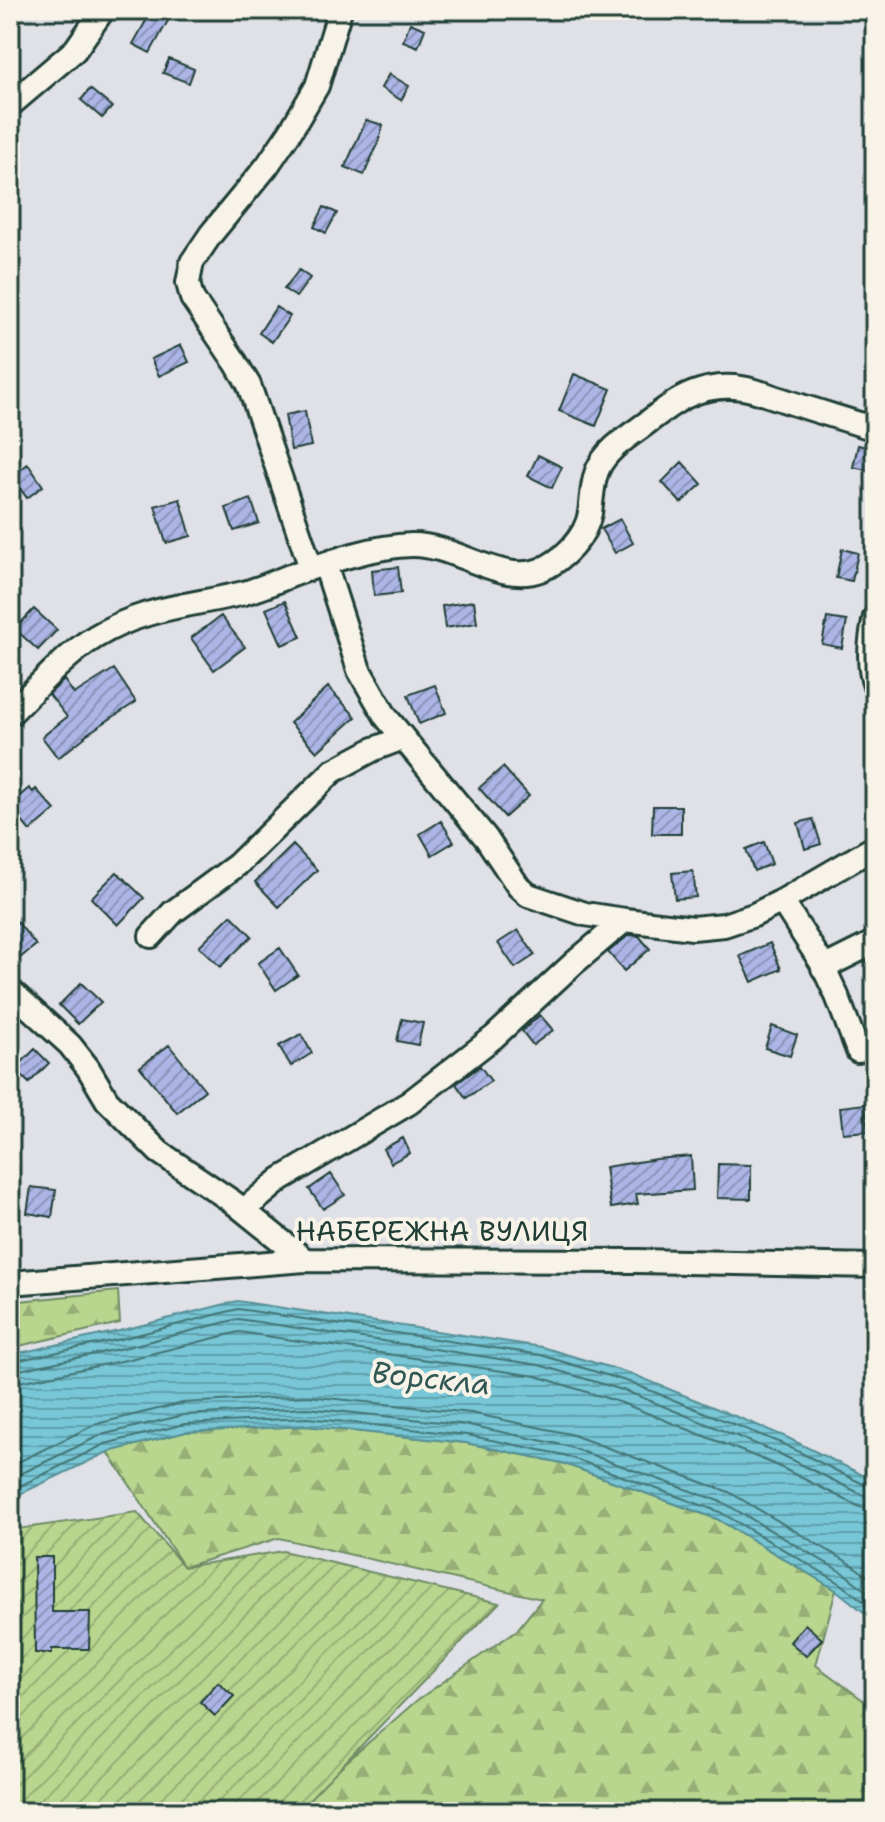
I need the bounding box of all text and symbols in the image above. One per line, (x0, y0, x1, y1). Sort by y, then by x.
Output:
street label: НАБЕРЕЖНА ВУЛИЦЯ (296, 1212, 588, 1250)
water label: Ворскла (370, 1351, 492, 1405)

